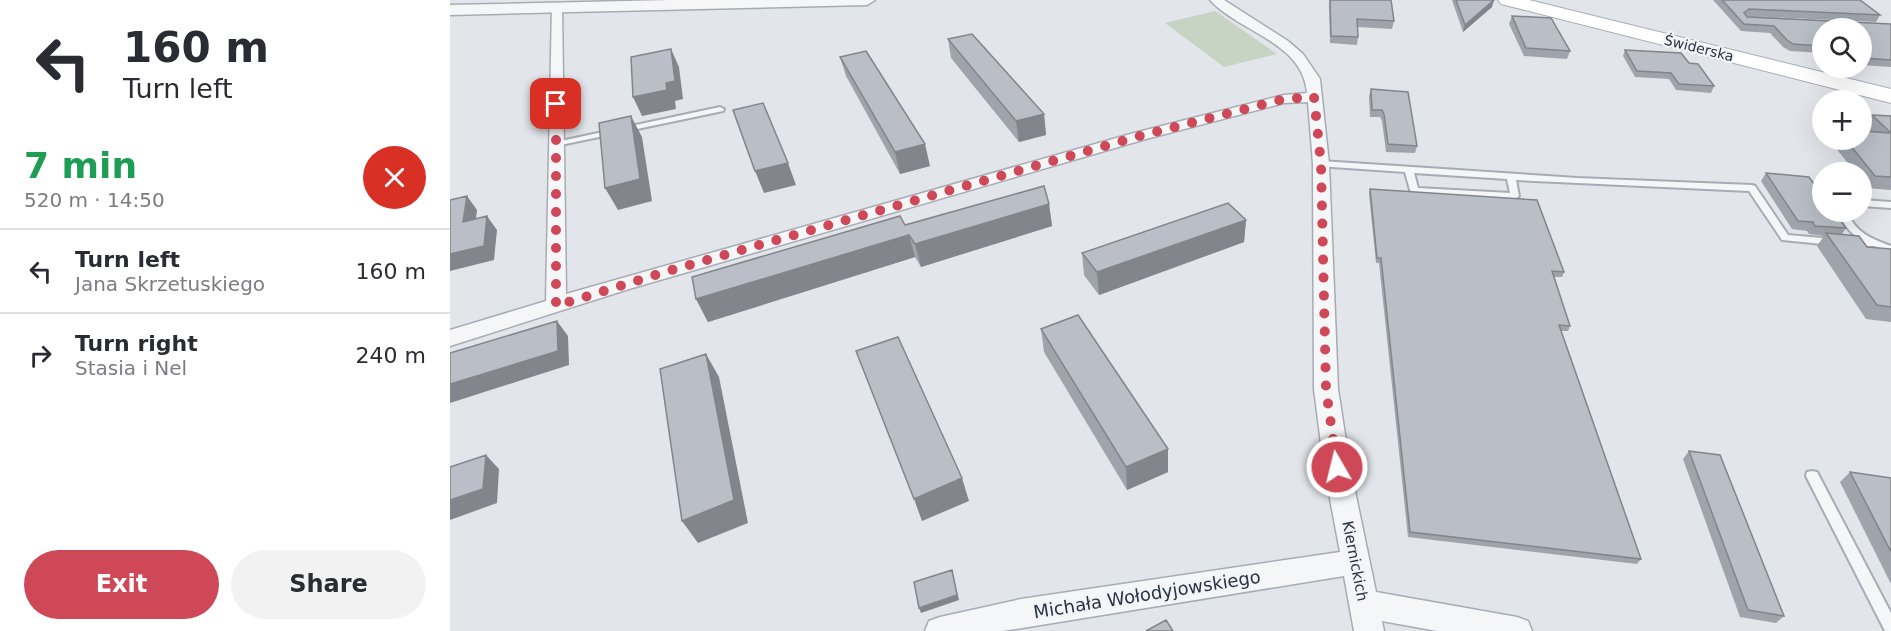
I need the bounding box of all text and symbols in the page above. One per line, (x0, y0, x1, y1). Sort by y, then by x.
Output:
map controls (1812, 18, 1872, 222)
button: search (1812, 18, 1872, 78)
text: 160 m (123, 23, 269, 72)
icon: left (24, 24, 102, 102)
street label: Świderska (1663, 31, 1736, 64)
text: Turn left (123, 73, 233, 104)
pin (530, 78, 581, 129)
icon: arrive (539, 87, 572, 120)
button: + (1812, 90, 1872, 150)
text: 7 min (24, 145, 137, 186)
button: close (363, 146, 426, 209)
button: − (1812, 162, 1872, 222)
text: 520 m · 14:50 (24, 188, 165, 212)
text: Turn left (75, 247, 180, 272)
icon: left (24, 255, 57, 288)
text: 160 m (356, 259, 426, 284)
text: Jana Skrzetuskiego (75, 272, 265, 296)
text: Turn right (75, 331, 198, 356)
icon: right (24, 339, 57, 372)
text: 240 m (356, 343, 426, 368)
text: Stasia i Nel (75, 356, 187, 380)
position arrow (1305, 435, 1369, 499)
street label: Kiernickich (1338, 519, 1372, 603)
button: Exit (24, 550, 219, 619)
button: Share (231, 550, 426, 619)
street label: Michała Wołodyjowskiego (1032, 566, 1262, 622)

